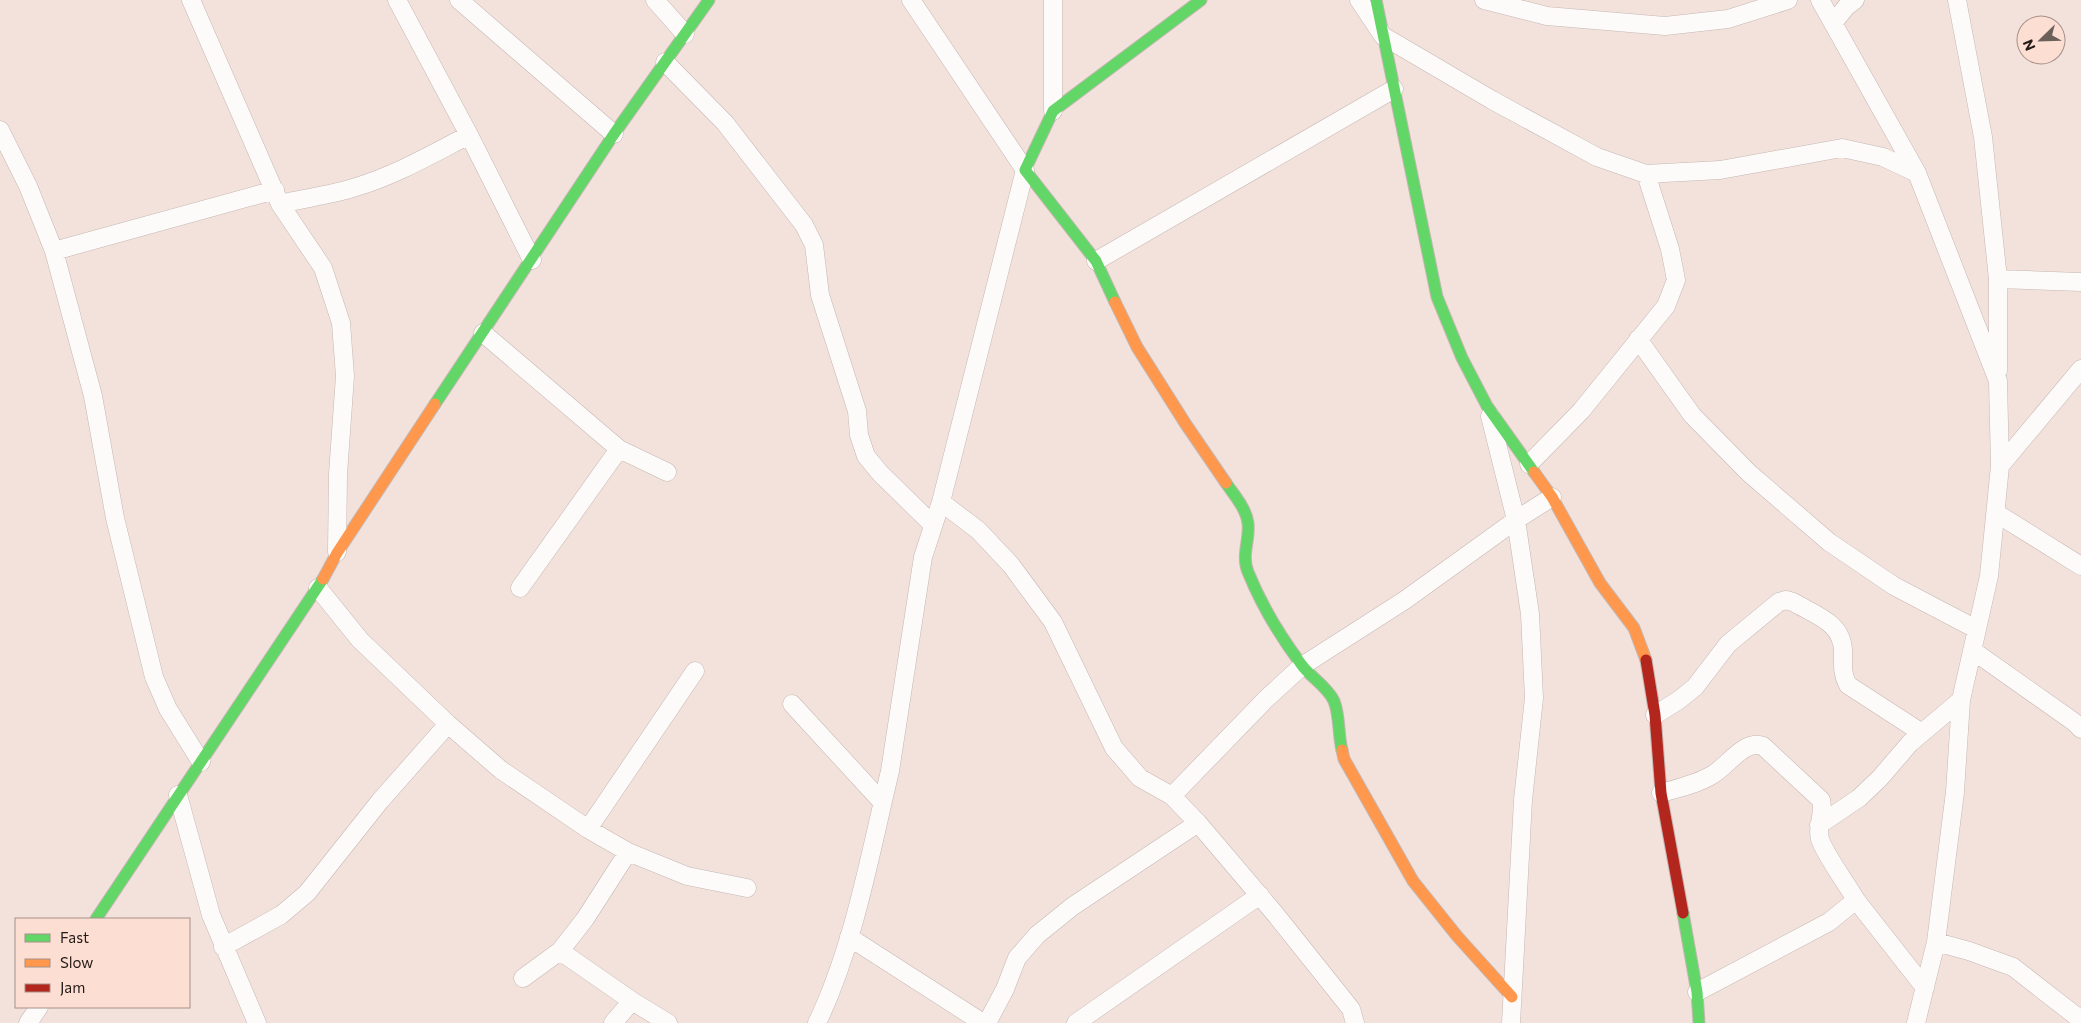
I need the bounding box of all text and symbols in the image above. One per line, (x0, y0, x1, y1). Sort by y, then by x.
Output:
north arrow (2016, 15, 2066, 65)
text: N (2019, 37, 2038, 53)
legend (15, 918, 190, 1008)
text: Fast (60, 928, 89, 946)
text: Slow (60, 953, 93, 971)
text: Jam (60, 978, 85, 996)

